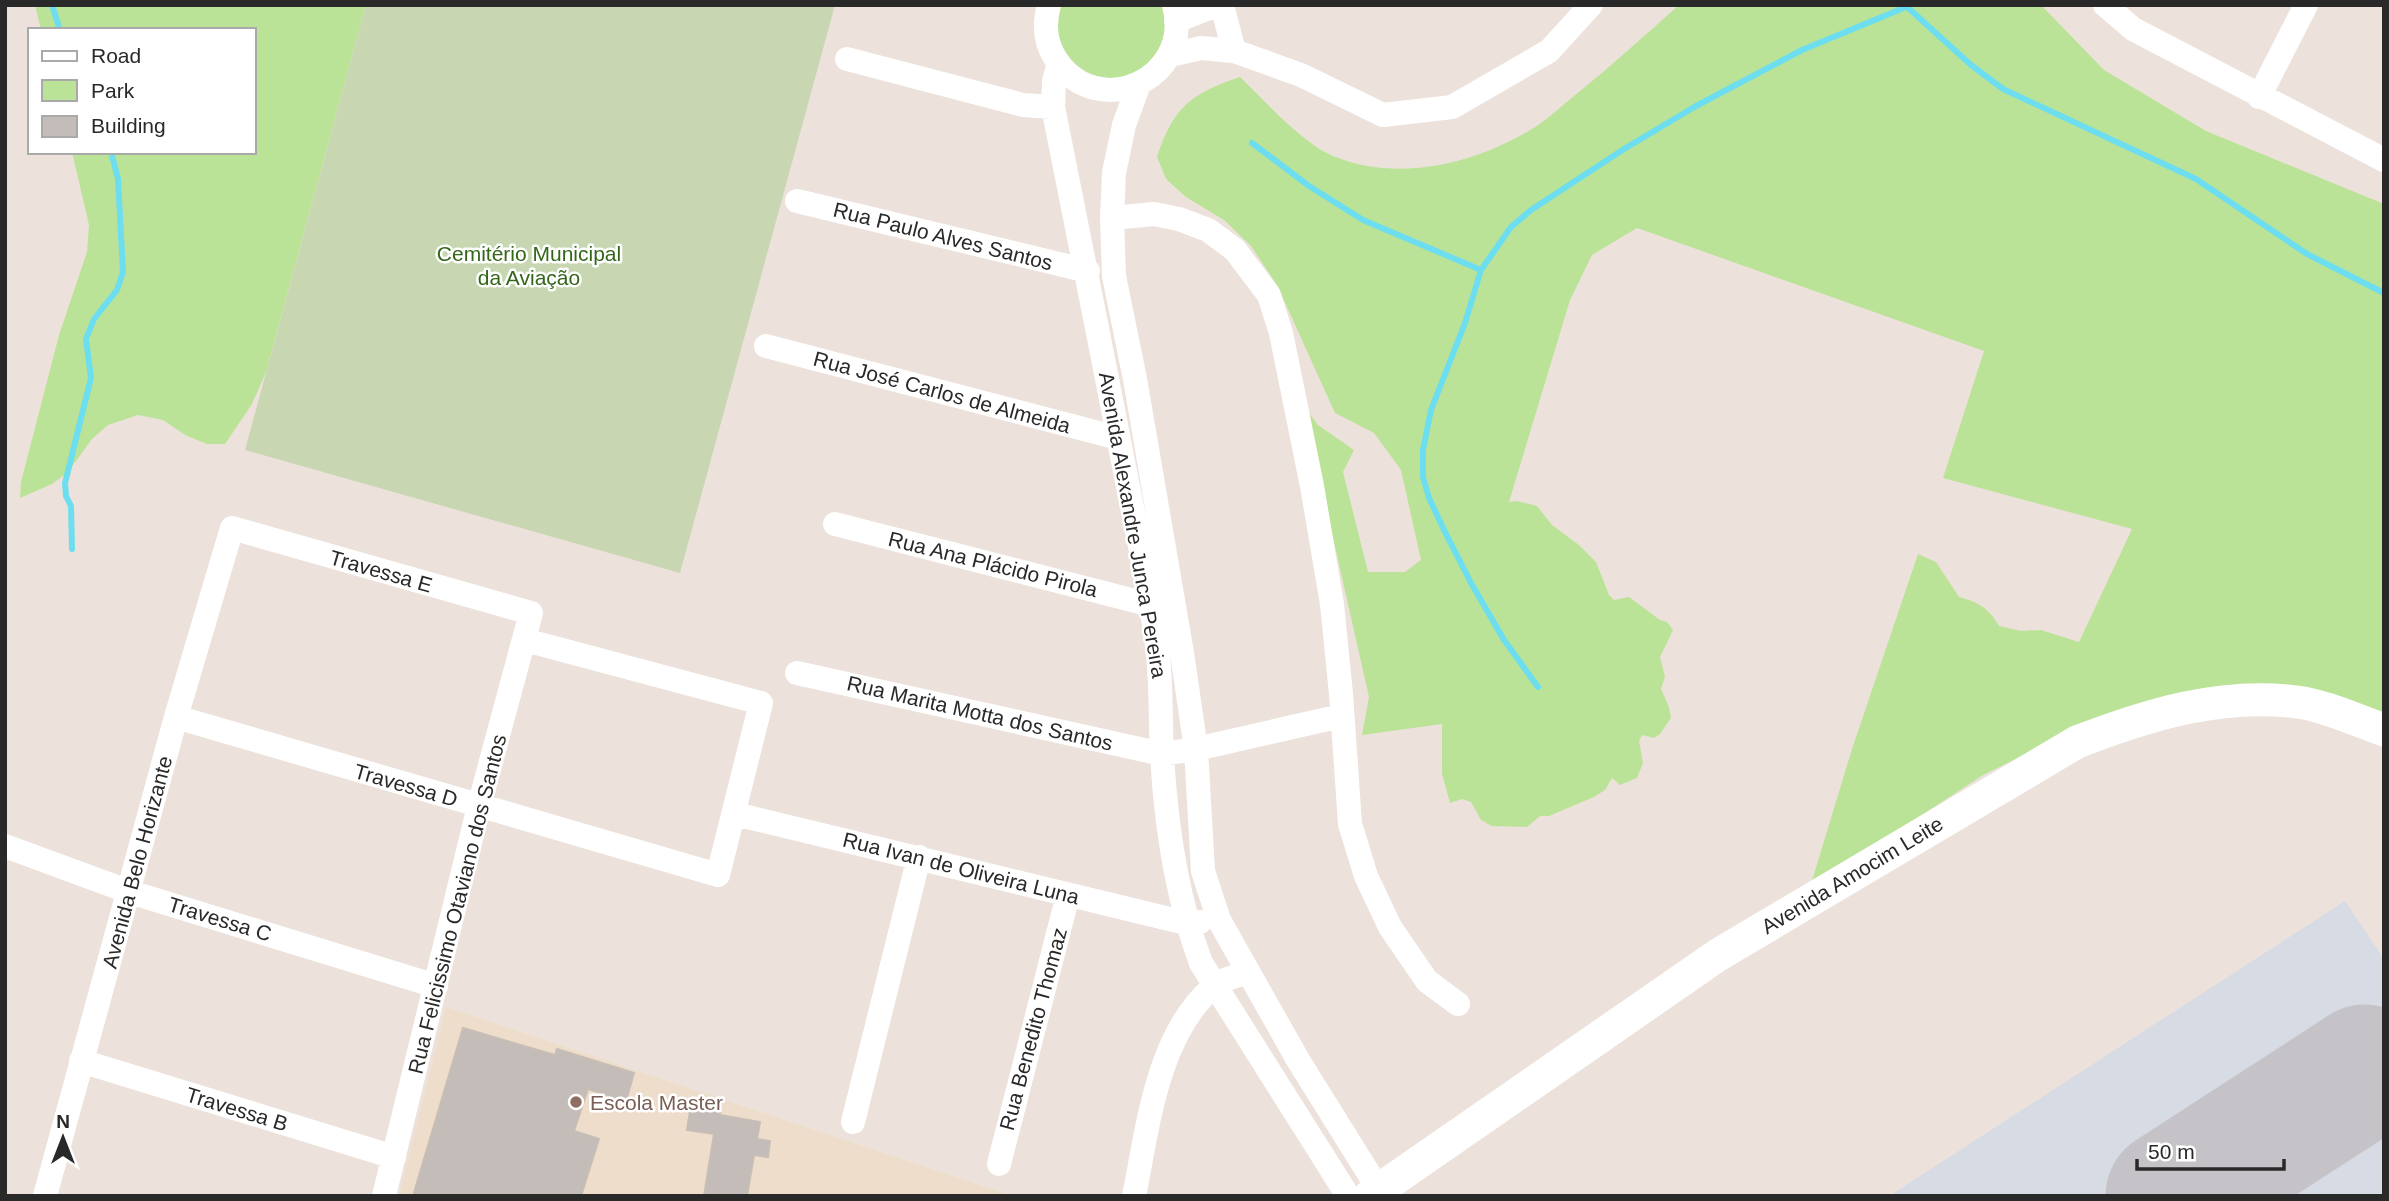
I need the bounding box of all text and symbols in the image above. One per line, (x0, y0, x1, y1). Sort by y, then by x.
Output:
legend (28, 28, 256, 154)
text: Road (91, 44, 141, 67)
text: Park (91, 79, 135, 102)
text: Building (91, 114, 166, 137)
street label: Rua Paulo Alves Santos (831, 198, 1055, 274)
park label: Cemitério Municipal da Aviação (437, 242, 621, 289)
street label: Rua José Carlos de Almeida (811, 347, 1073, 437)
street label: Avenida Alexandre Junca Pereira (1095, 370, 1171, 680)
street label: Rua Ana Plácido Pirola (886, 527, 1100, 601)
street label: Travessa E (327, 545, 435, 597)
street label: Rua Marita Motta dos Santos (845, 671, 1115, 755)
street label: Rua Felicissimo Otaviano dos Santos (404, 732, 510, 1076)
street label: Avenida Belo Horizante (98, 753, 176, 971)
street label: Travessa D (352, 759, 460, 811)
street label: Avenida Amocim Leite (1757, 812, 1947, 938)
street label: Rua Ivan de Oliveira Luna (840, 827, 1082, 909)
street label: Travessa C (166, 892, 274, 946)
street label: Rua Benedito Thomaz (995, 925, 1071, 1133)
street label: Travessa B (183, 1083, 291, 1135)
place label: Escola Master (590, 1091, 723, 1114)
marker: Escola Master (568, 1094, 584, 1110)
north arrow (28, 1103, 98, 1173)
text: N (56, 1111, 70, 1132)
scale bar (2137, 1128, 2284, 1172)
text: 50 m (2148, 1140, 2195, 1163)

